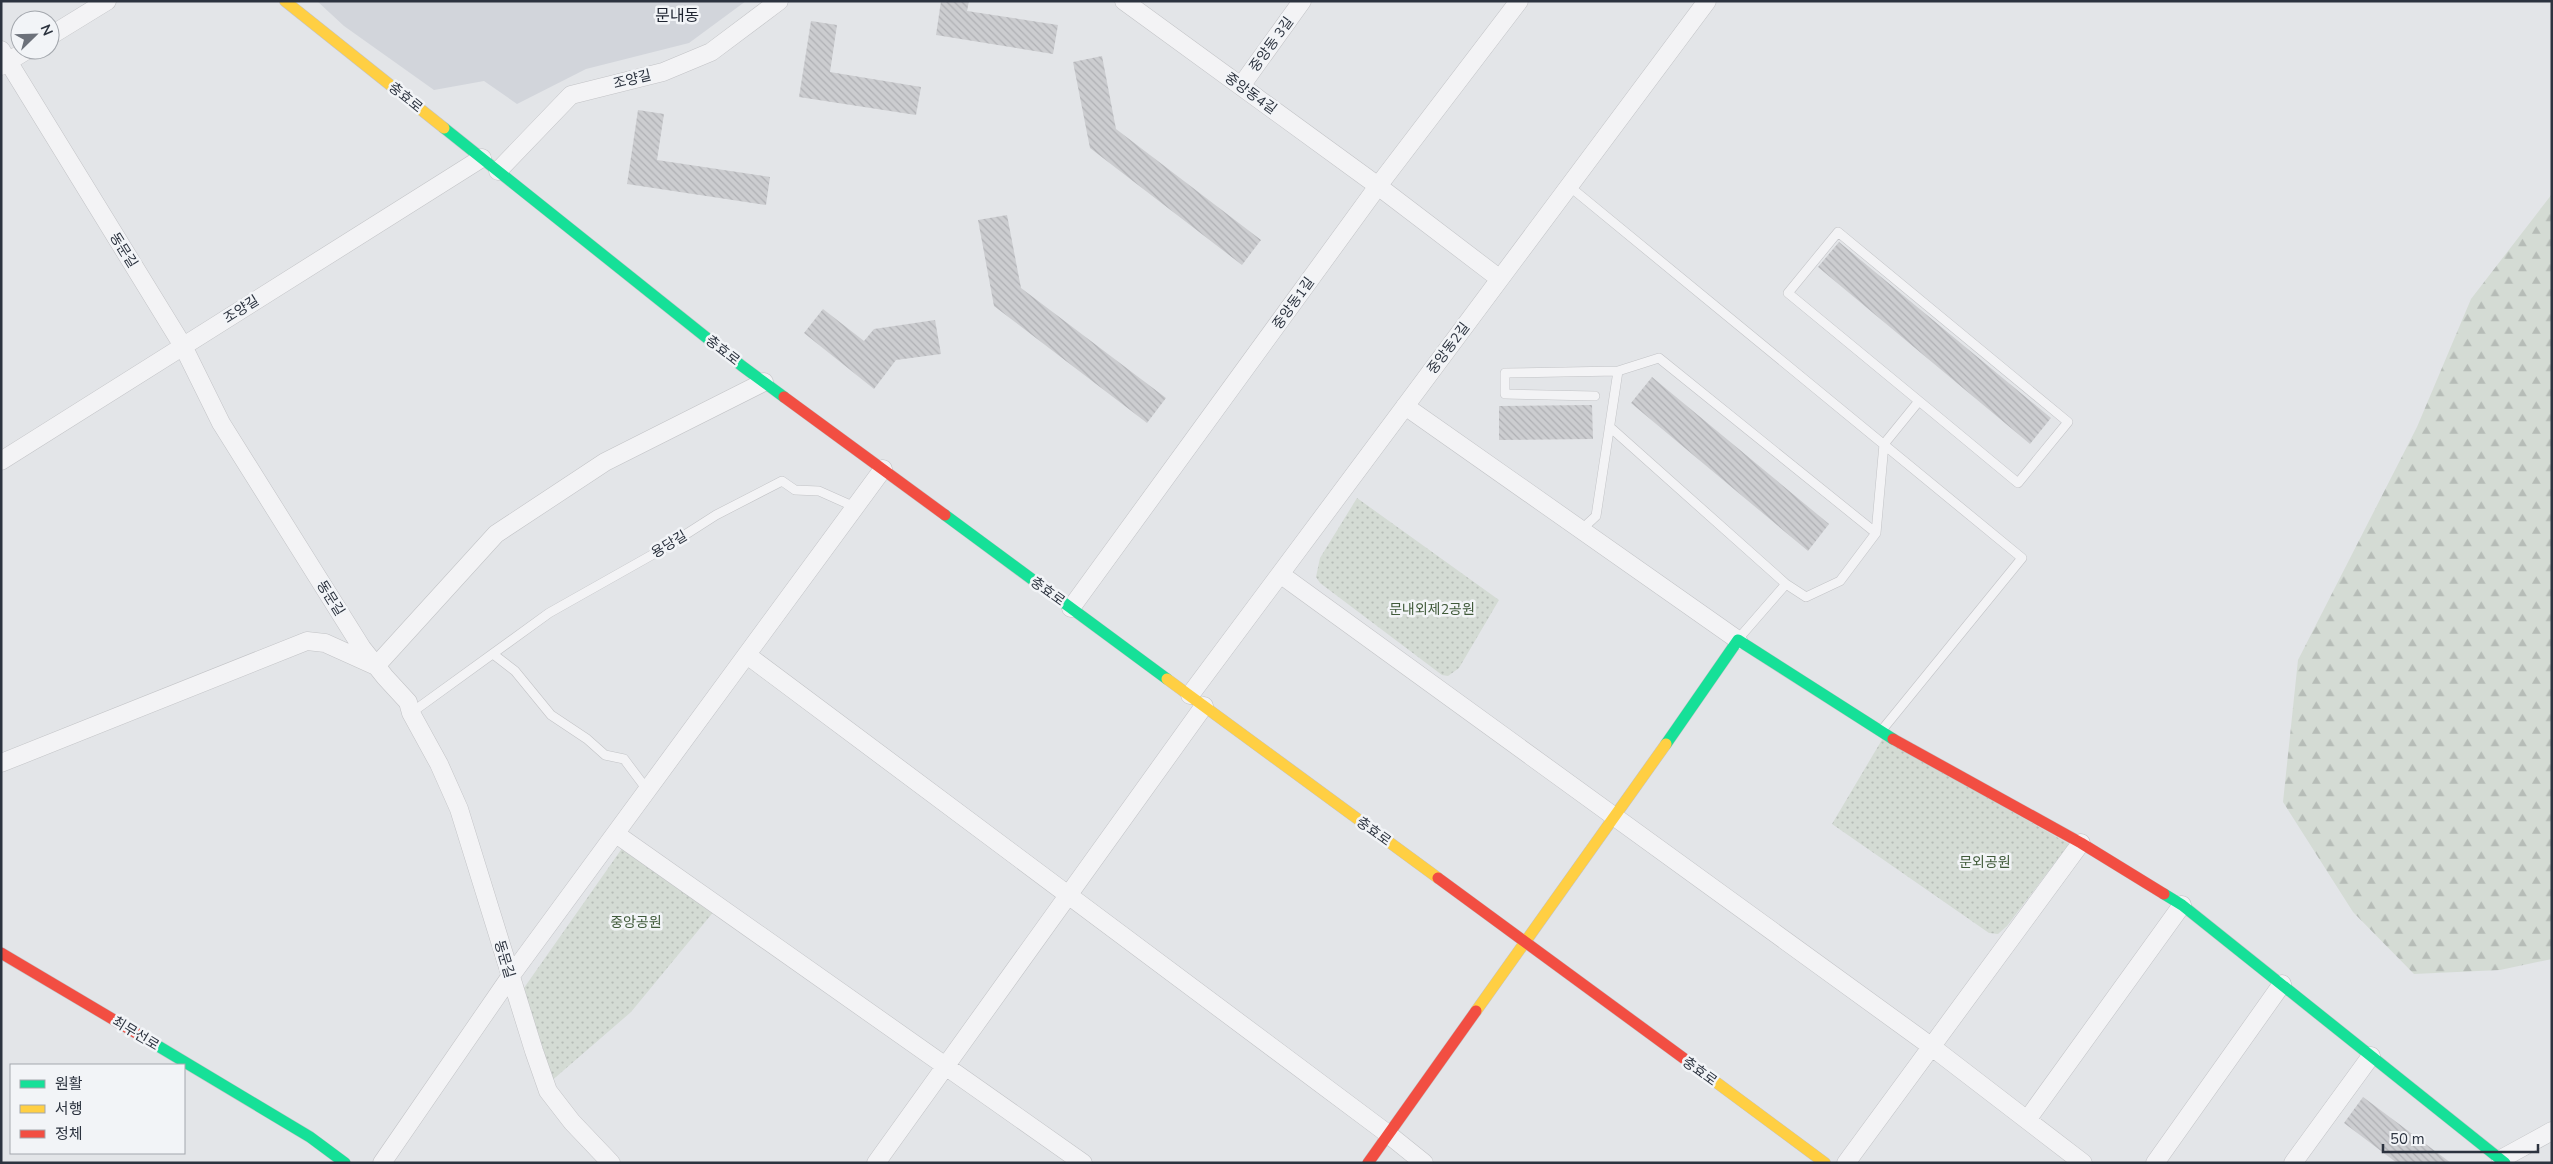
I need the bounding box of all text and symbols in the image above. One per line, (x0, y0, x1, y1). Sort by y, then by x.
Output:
district label: 문내동 (655, 5, 699, 27)
north arrow (10, 10, 60, 60)
street label: 중앙동 3길 (1245, 13, 1298, 76)
text: N (36, 22, 57, 39)
street label: 조양길 (611, 66, 653, 93)
street label: 중앙동4길 (1221, 68, 1281, 119)
street label: 충효로 (385, 78, 427, 117)
street label: 동문길 (105, 229, 142, 272)
street label: 중앙동1길 (1268, 273, 1319, 333)
street label: 조양길 (220, 291, 263, 328)
street label: 중앙동2길 (1423, 319, 1474, 378)
street label: 충효로 (702, 331, 744, 370)
street label: 용당길 (648, 526, 691, 563)
street label: 충효로 (1026, 572, 1069, 611)
street label: 동문길 (312, 577, 349, 620)
park label: 문내외제2공원 (1389, 600, 1475, 619)
street label: 충효로 (1352, 812, 1395, 851)
park label: 문외공원 (1959, 853, 2011, 872)
park label: 중앙공원 (610, 913, 662, 932)
street label: 동문길 (490, 938, 519, 980)
street label: 최무선로 (109, 1012, 163, 1055)
street label: 충효로 (1678, 1052, 1721, 1091)
legend (10, 1064, 185, 1154)
text: 원활 (55, 1074, 83, 1094)
text: 서행 (55, 1099, 83, 1119)
scale bar (2383, 1122, 2538, 1154)
text: 정체 (55, 1124, 83, 1144)
text: 50 m (2390, 1129, 2425, 1149)

